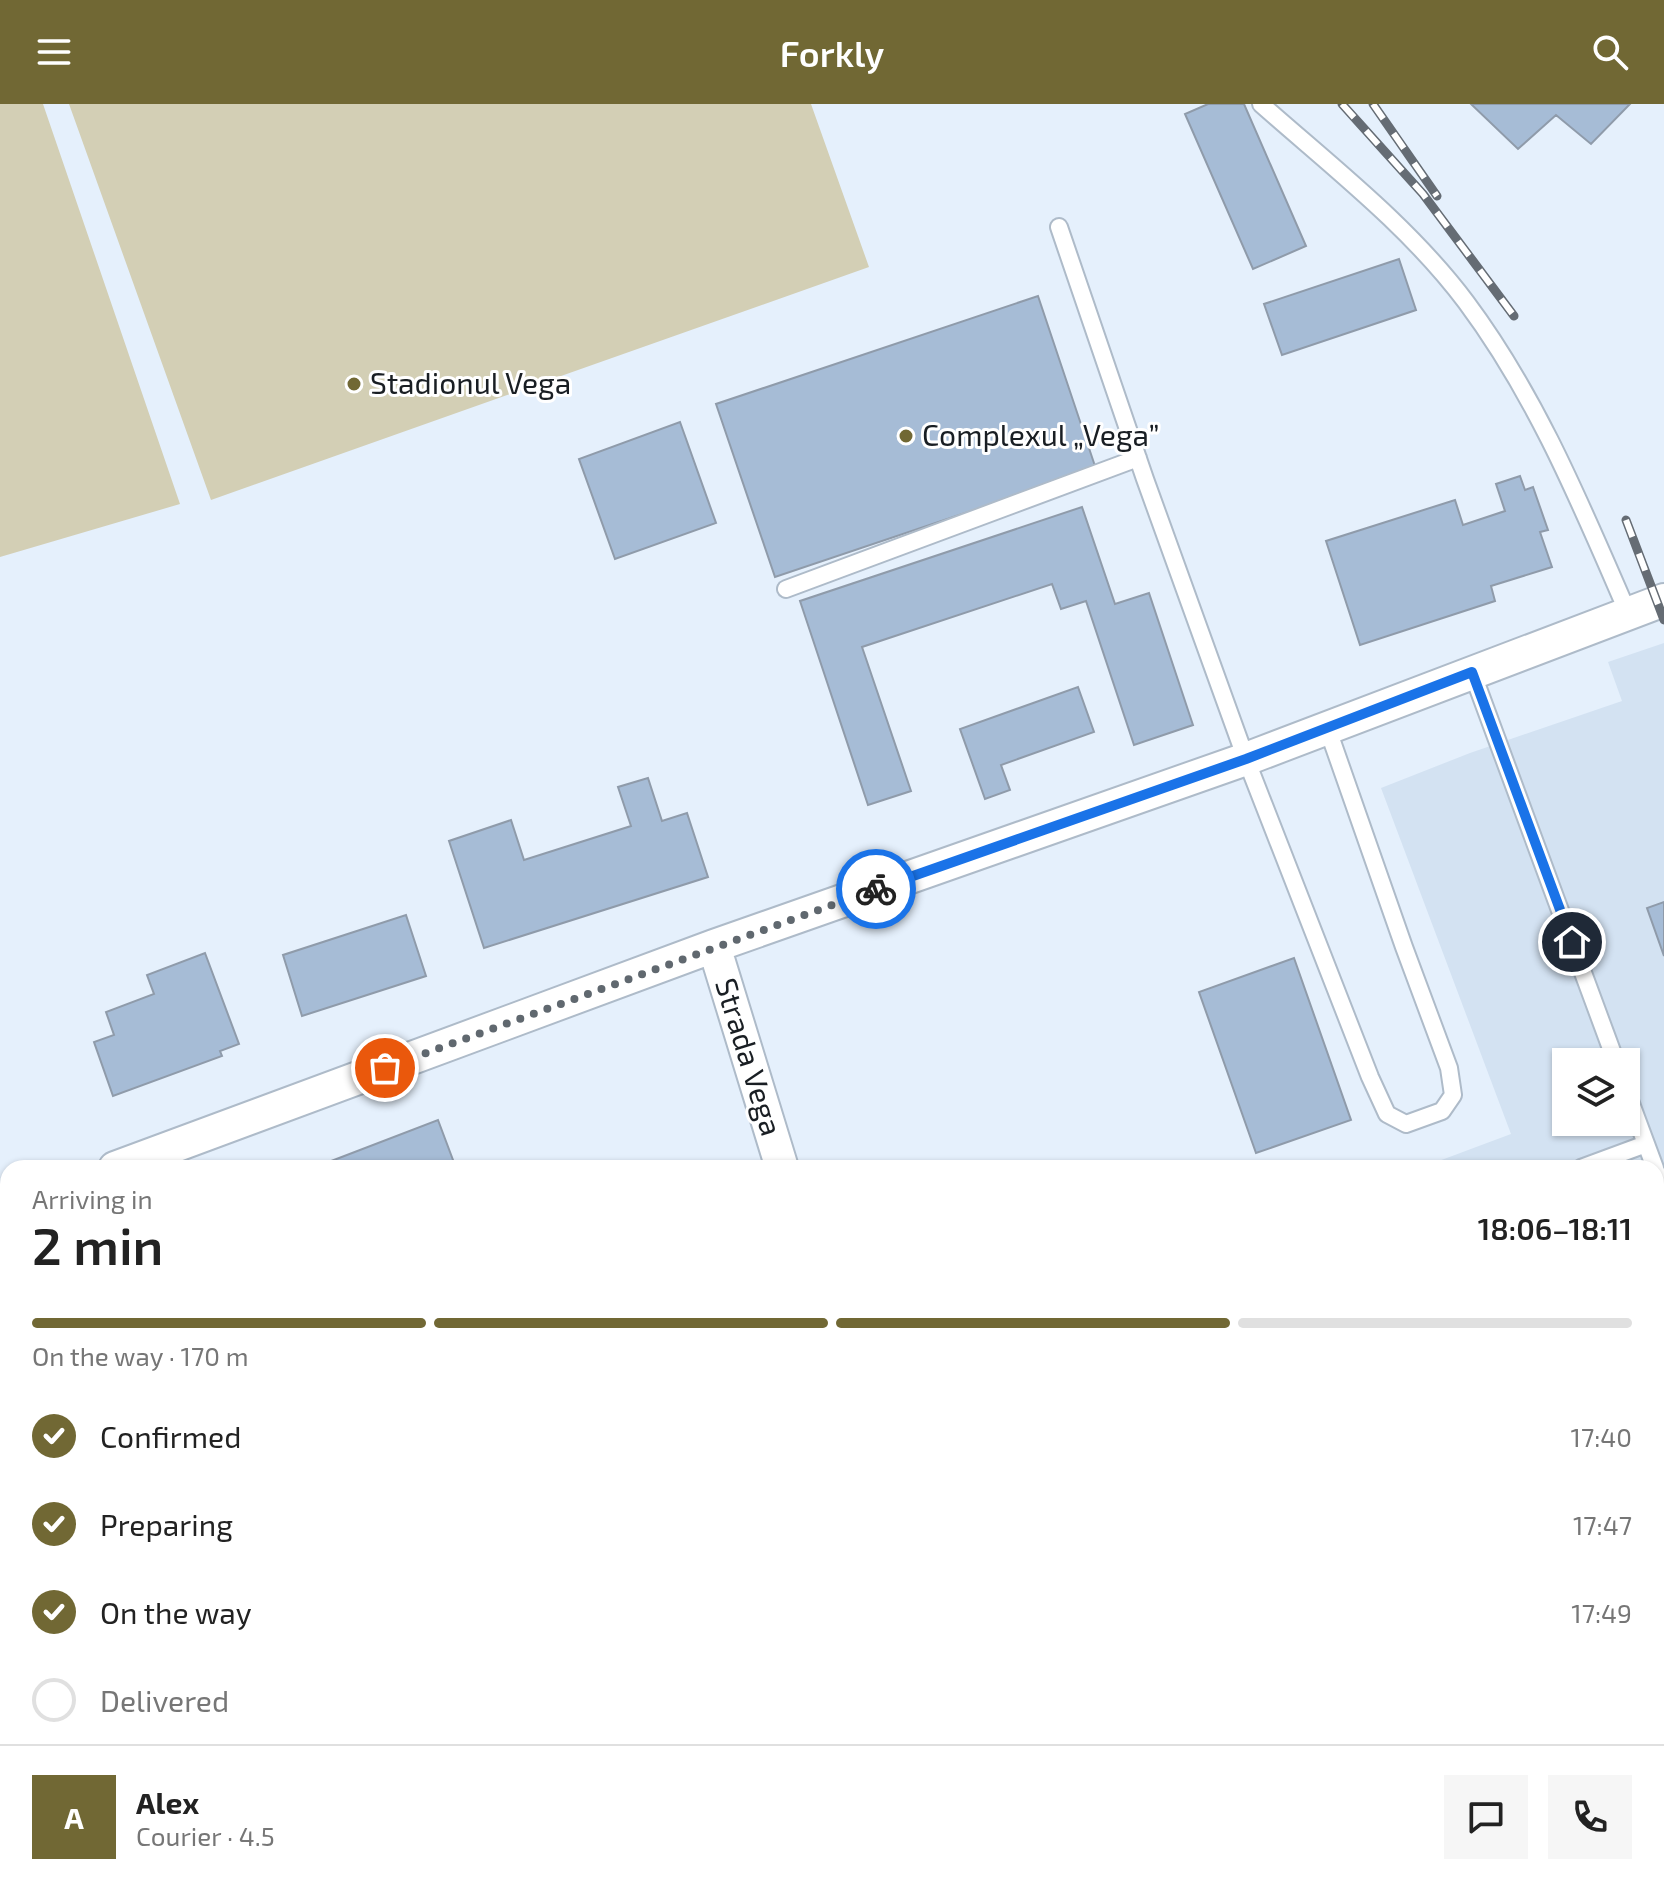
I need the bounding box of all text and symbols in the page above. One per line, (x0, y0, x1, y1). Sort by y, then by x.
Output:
icon: menu (32, 30, 76, 74)
icon: search (1588, 30, 1632, 74)
text: Forkly (780, 31, 884, 74)
place label: Stadionul Vega (370, 364, 571, 400)
marker: Stadionul Vega (345, 375, 363, 393)
place label: Complexul „Vega” (922, 416, 1159, 452)
marker: Complexul „Vega” (897, 427, 915, 445)
courier (836, 849, 916, 929)
icon: bike (854, 867, 898, 911)
pin (1538, 908, 1606, 976)
icon: home (1550, 920, 1594, 964)
street label: Strada Vega (709, 973, 791, 1139)
pin (351, 1034, 419, 1102)
icon: bag (363, 1046, 407, 1090)
map controls (1552, 1048, 1640, 1136)
button: layers (1552, 1048, 1640, 1136)
text: Arriving in (32, 1183, 153, 1214)
text: 18:06–18:11 (1478, 1210, 1632, 1246)
text: 2 min (32, 1213, 163, 1275)
text: On the way · 170 m (32, 1340, 249, 1371)
icon: check (32, 1414, 76, 1458)
text: Confirmed (100, 1418, 241, 1454)
text: 17:40 (1571, 1421, 1632, 1452)
icon: check (32, 1502, 76, 1546)
text: Preparing (100, 1506, 233, 1542)
text: 17:47 (1573, 1509, 1632, 1540)
icon: check (32, 1590, 76, 1634)
text: On the way (100, 1594, 252, 1630)
text: 17:49 (1571, 1597, 1632, 1628)
text: Delivered (100, 1682, 229, 1718)
button: chat (1444, 1775, 1528, 1859)
button: phone (1548, 1775, 1632, 1859)
text: Alex (136, 1784, 199, 1820)
text: A (64, 1799, 84, 1835)
text: Courier · 4.5 (136, 1820, 275, 1851)

